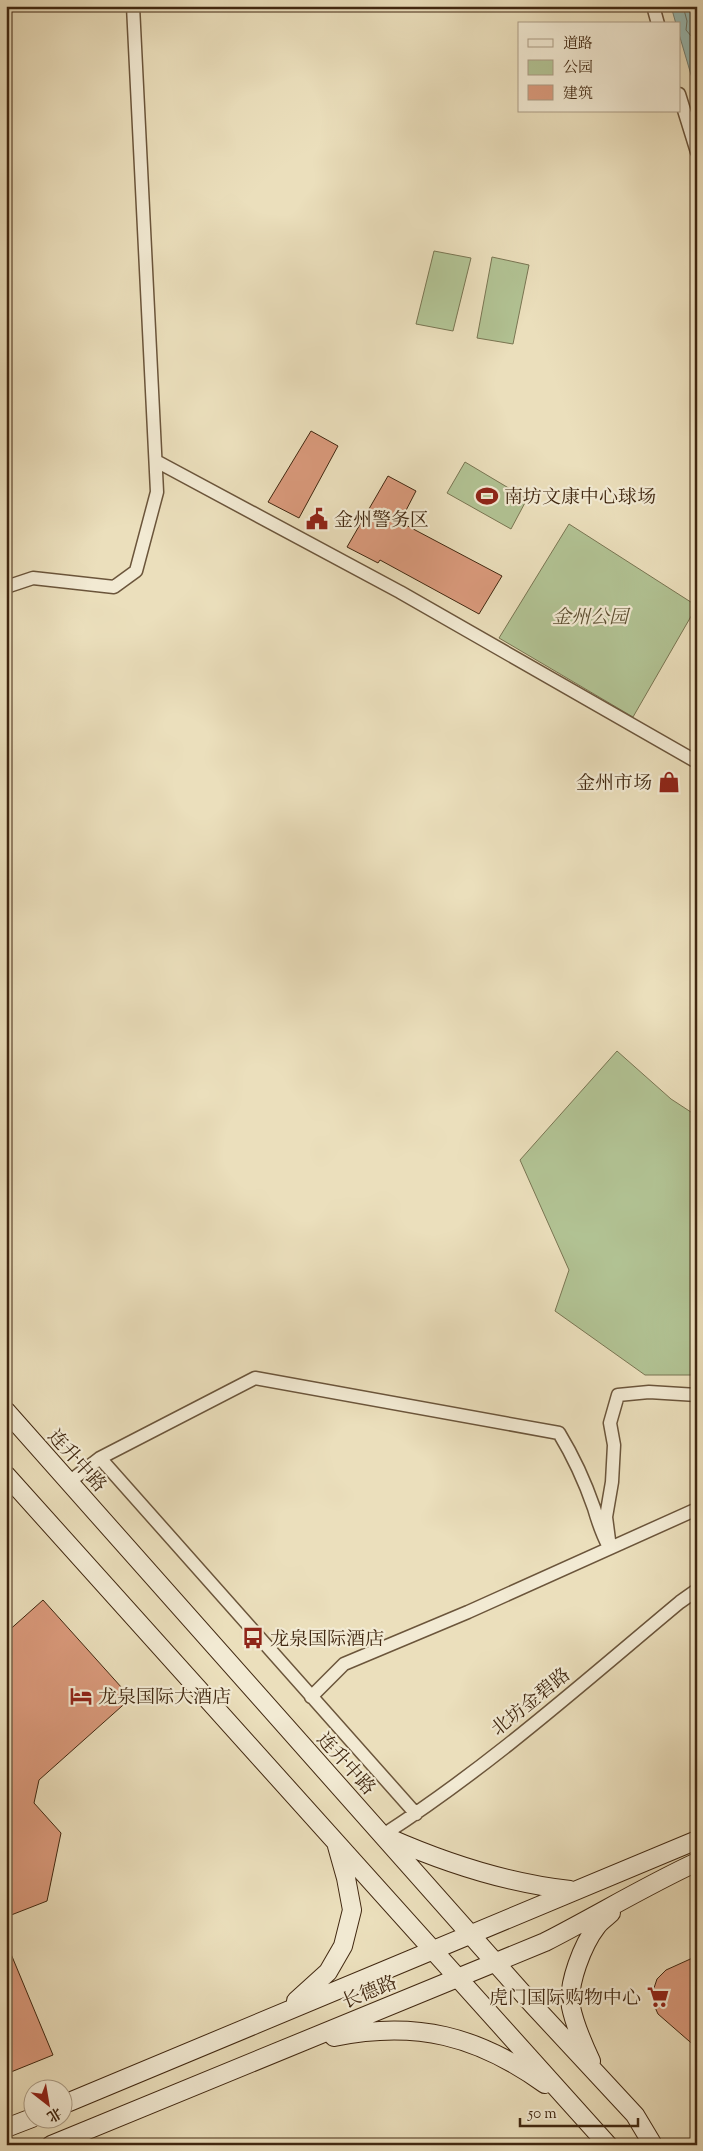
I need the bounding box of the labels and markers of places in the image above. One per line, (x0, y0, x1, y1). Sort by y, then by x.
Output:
sports icon: 南坊文康中心球场 (474, 483, 500, 509)
place label: 南坊文康中心球场 (504, 485, 656, 512)
public building icon: 金州警务区 (304, 506, 330, 532)
place label: 金州警务区 (334, 508, 429, 535)
shop icon: 金州市场 (656, 769, 682, 795)
place label: 金州市场 (576, 771, 652, 798)
bus stop icon: 龙泉国际酒店 (240, 1625, 266, 1651)
place label: 龙泉国际酒店 (270, 1627, 384, 1654)
hotel icon: 龙泉国际大酒店 (68, 1683, 94, 1709)
place label: 龙泉国际大酒店 (98, 1685, 231, 1712)
supermarket icon: 虎门国际购物中心 (645, 1984, 671, 2010)
place label: 虎门国际购物中心 (489, 1986, 641, 2013)

